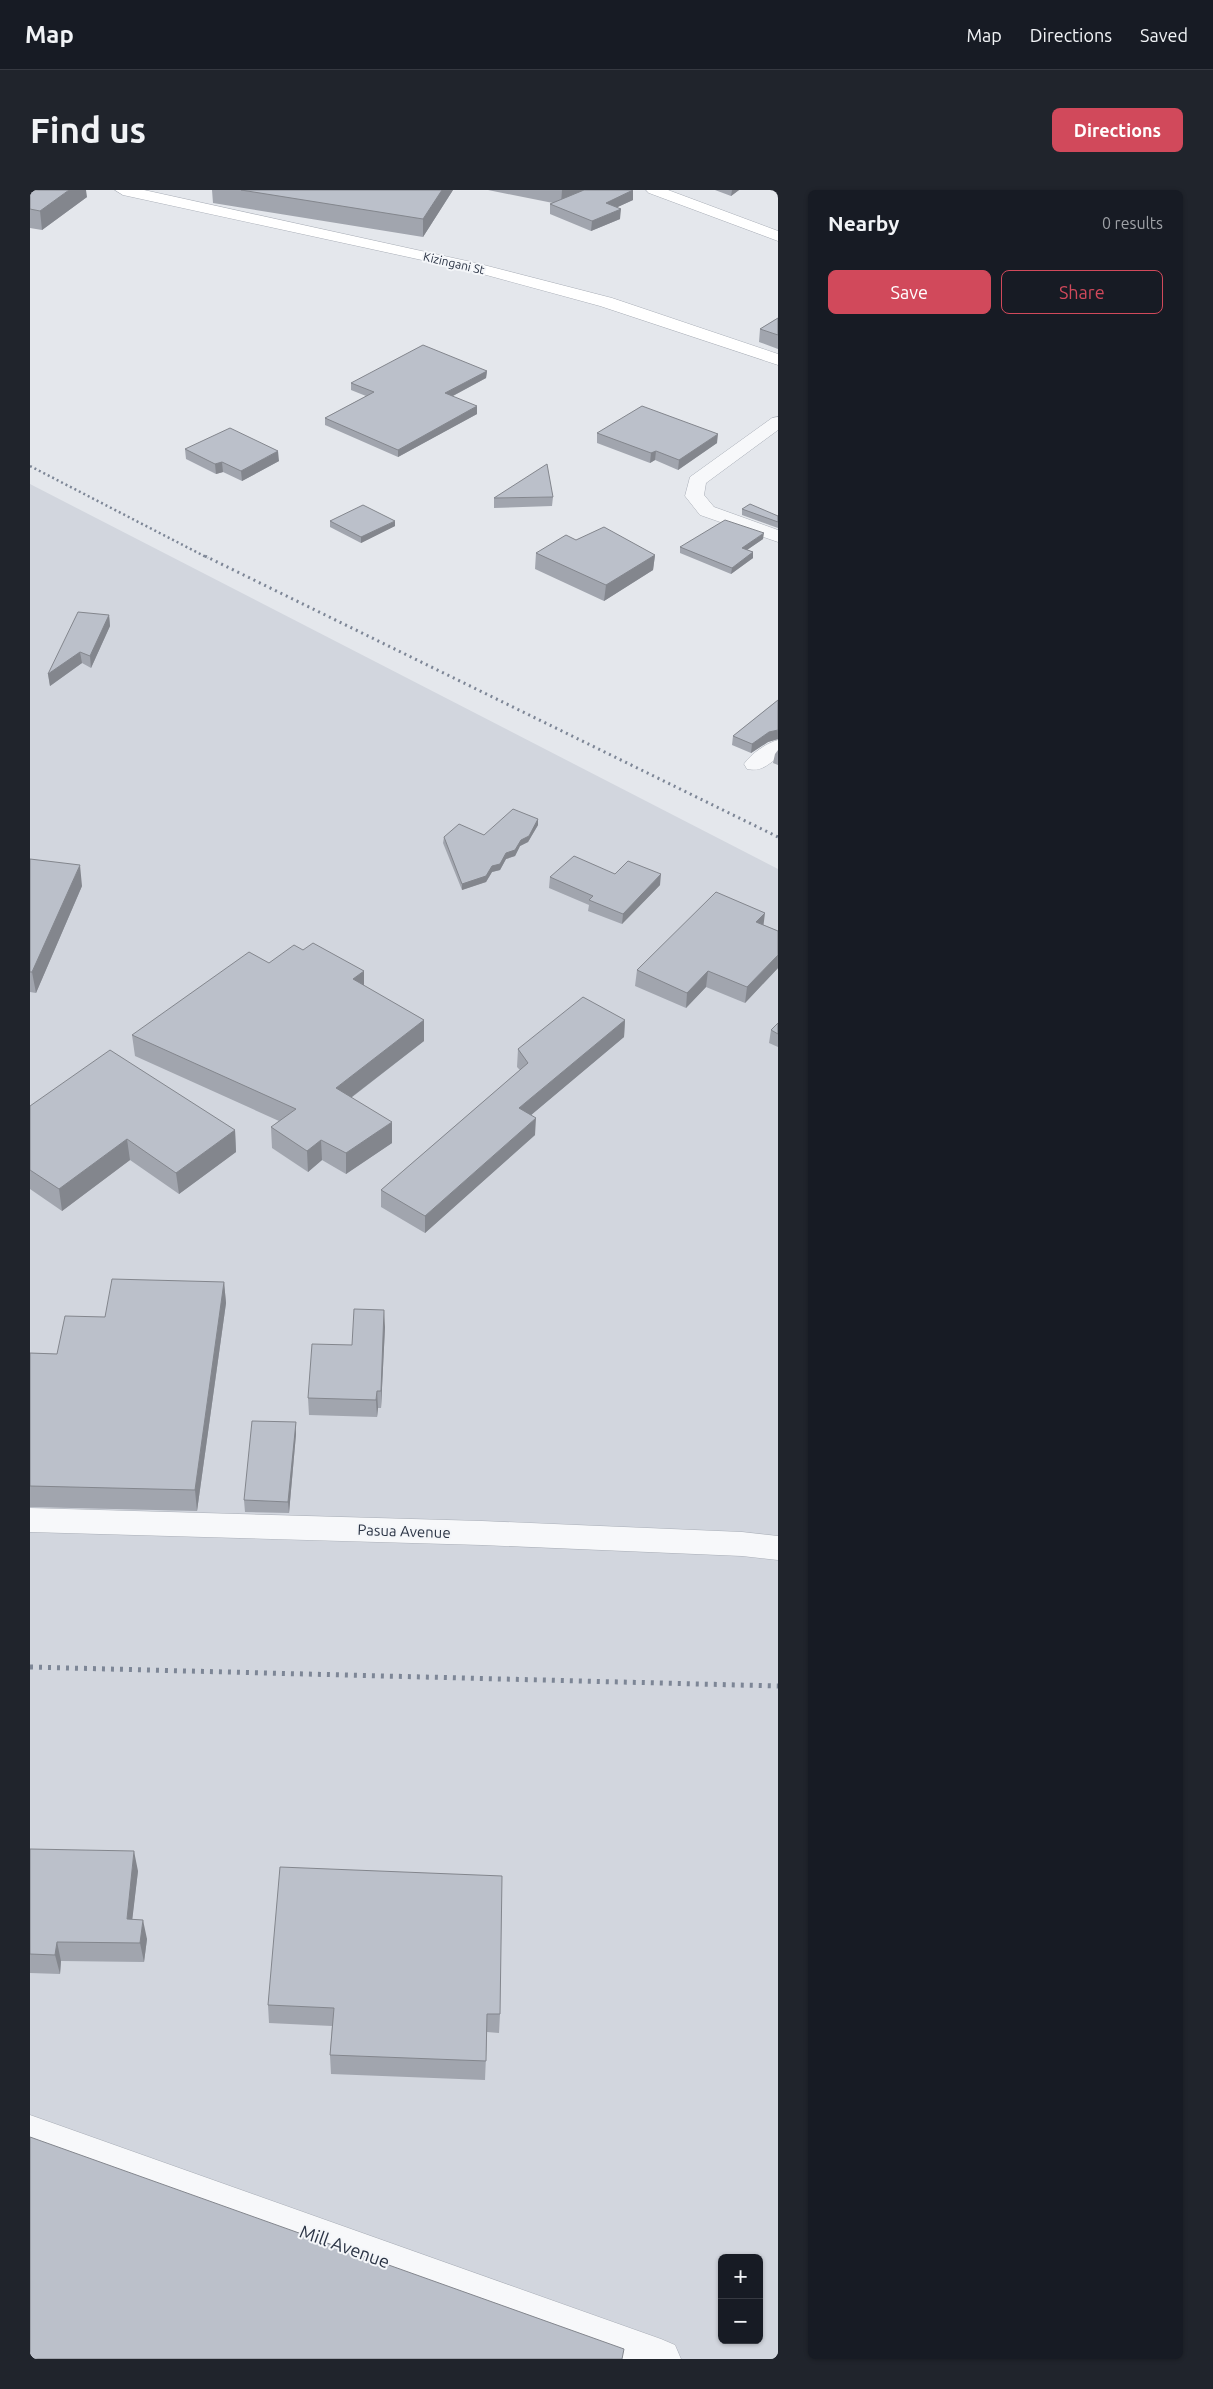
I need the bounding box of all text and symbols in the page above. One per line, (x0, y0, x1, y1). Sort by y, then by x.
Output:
text: Map (25, 21, 74, 48)
text: Map (966, 25, 1002, 45)
text: Directions (1030, 25, 1112, 45)
text: Saved (1140, 25, 1188, 45)
button: Directions (1052, 108, 1183, 152)
text: Find us (30, 110, 146, 150)
text: Nearby (828, 211, 899, 235)
text: 0 results (1102, 214, 1163, 232)
street label: Kizingani St (422, 250, 486, 276)
button: Save (828, 270, 991, 314)
button: Share (1001, 270, 1163, 314)
street label: Pasua Avenue (357, 1521, 451, 1541)
street label: Mill Avenue (297, 2220, 393, 2272)
map controls (718, 2254, 763, 2344)
button: + (718, 2254, 763, 2299)
button: − (718, 2299, 763, 2344)

